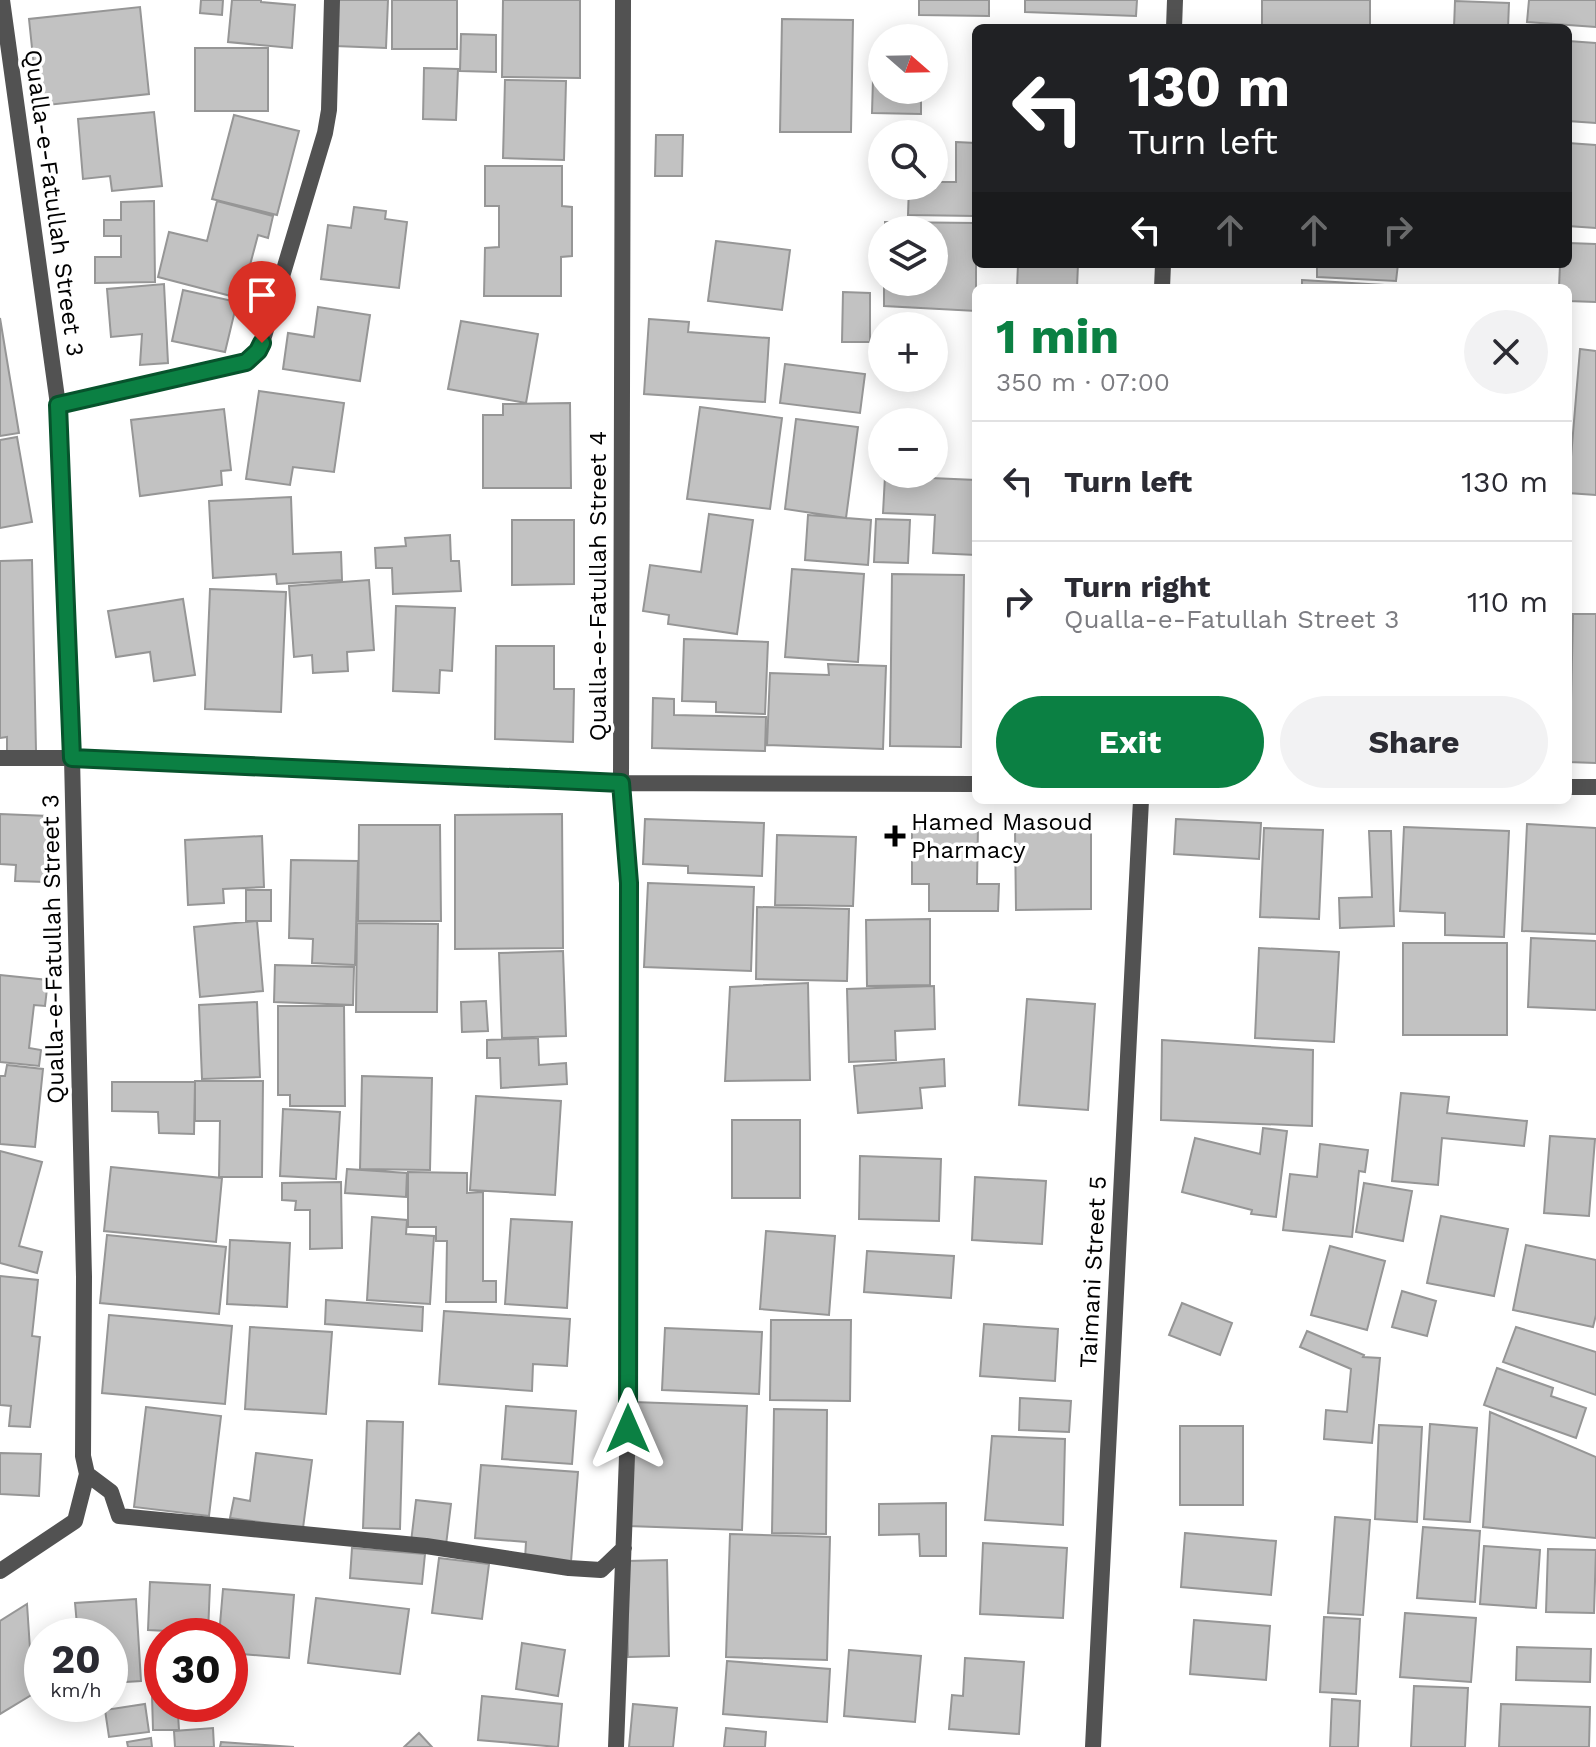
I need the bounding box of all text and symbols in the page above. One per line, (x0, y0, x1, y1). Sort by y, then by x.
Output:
north arrow (868, 24, 948, 104)
map controls (868, 24, 948, 488)
street label: Qualla-e-Fatullah Street 3 (19, 48, 89, 358)
text: 130 m (1128, 54, 1290, 120)
icon: left (996, 56, 1100, 160)
button: search (868, 120, 948, 200)
text: Turn left (1128, 121, 1278, 163)
icon: left (1124, 208, 1168, 252)
icon: ahead (1208, 208, 1252, 252)
icon: ahead (1292, 208, 1336, 252)
icon: right (1376, 208, 1420, 252)
button: layers (868, 216, 948, 296)
pin (228, 261, 296, 343)
icon: arrive (240, 273, 284, 317)
text: 1 min (996, 308, 1119, 365)
button: close (1464, 310, 1548, 394)
button: + (868, 312, 948, 392)
text: 350 m · 07:00 (996, 367, 1170, 397)
button: − (868, 408, 948, 488)
street label: Qualla-e-Fatullah Street 4 (584, 431, 612, 741)
icon: left (996, 459, 1040, 503)
text: Turn left (1064, 464, 1192, 499)
text: 130 m (1461, 464, 1548, 499)
text: Turn right (1064, 569, 1210, 604)
icon: right (996, 579, 1040, 623)
text: 110 m (1467, 584, 1548, 619)
text: Qualla-e-Fatullah Street 3 (1064, 604, 1399, 634)
button: Exit (996, 696, 1264, 788)
button: Share (1280, 696, 1548, 788)
street label: Qualla-e-Fatullah Street 3 (36, 794, 70, 1104)
place label: Hamed Masoud Pharmacy (911, 808, 1093, 864)
marker: Hamed Masoud Pharmacy (886, 827, 904, 845)
street label: Taimani Street 5 (1074, 1175, 1112, 1369)
position arrow (586, 1387, 670, 1471)
speed limit sign: 30 (144, 1618, 248, 1722)
text: 20 (51, 1636, 101, 1683)
text: km/h (50, 1678, 102, 1702)

